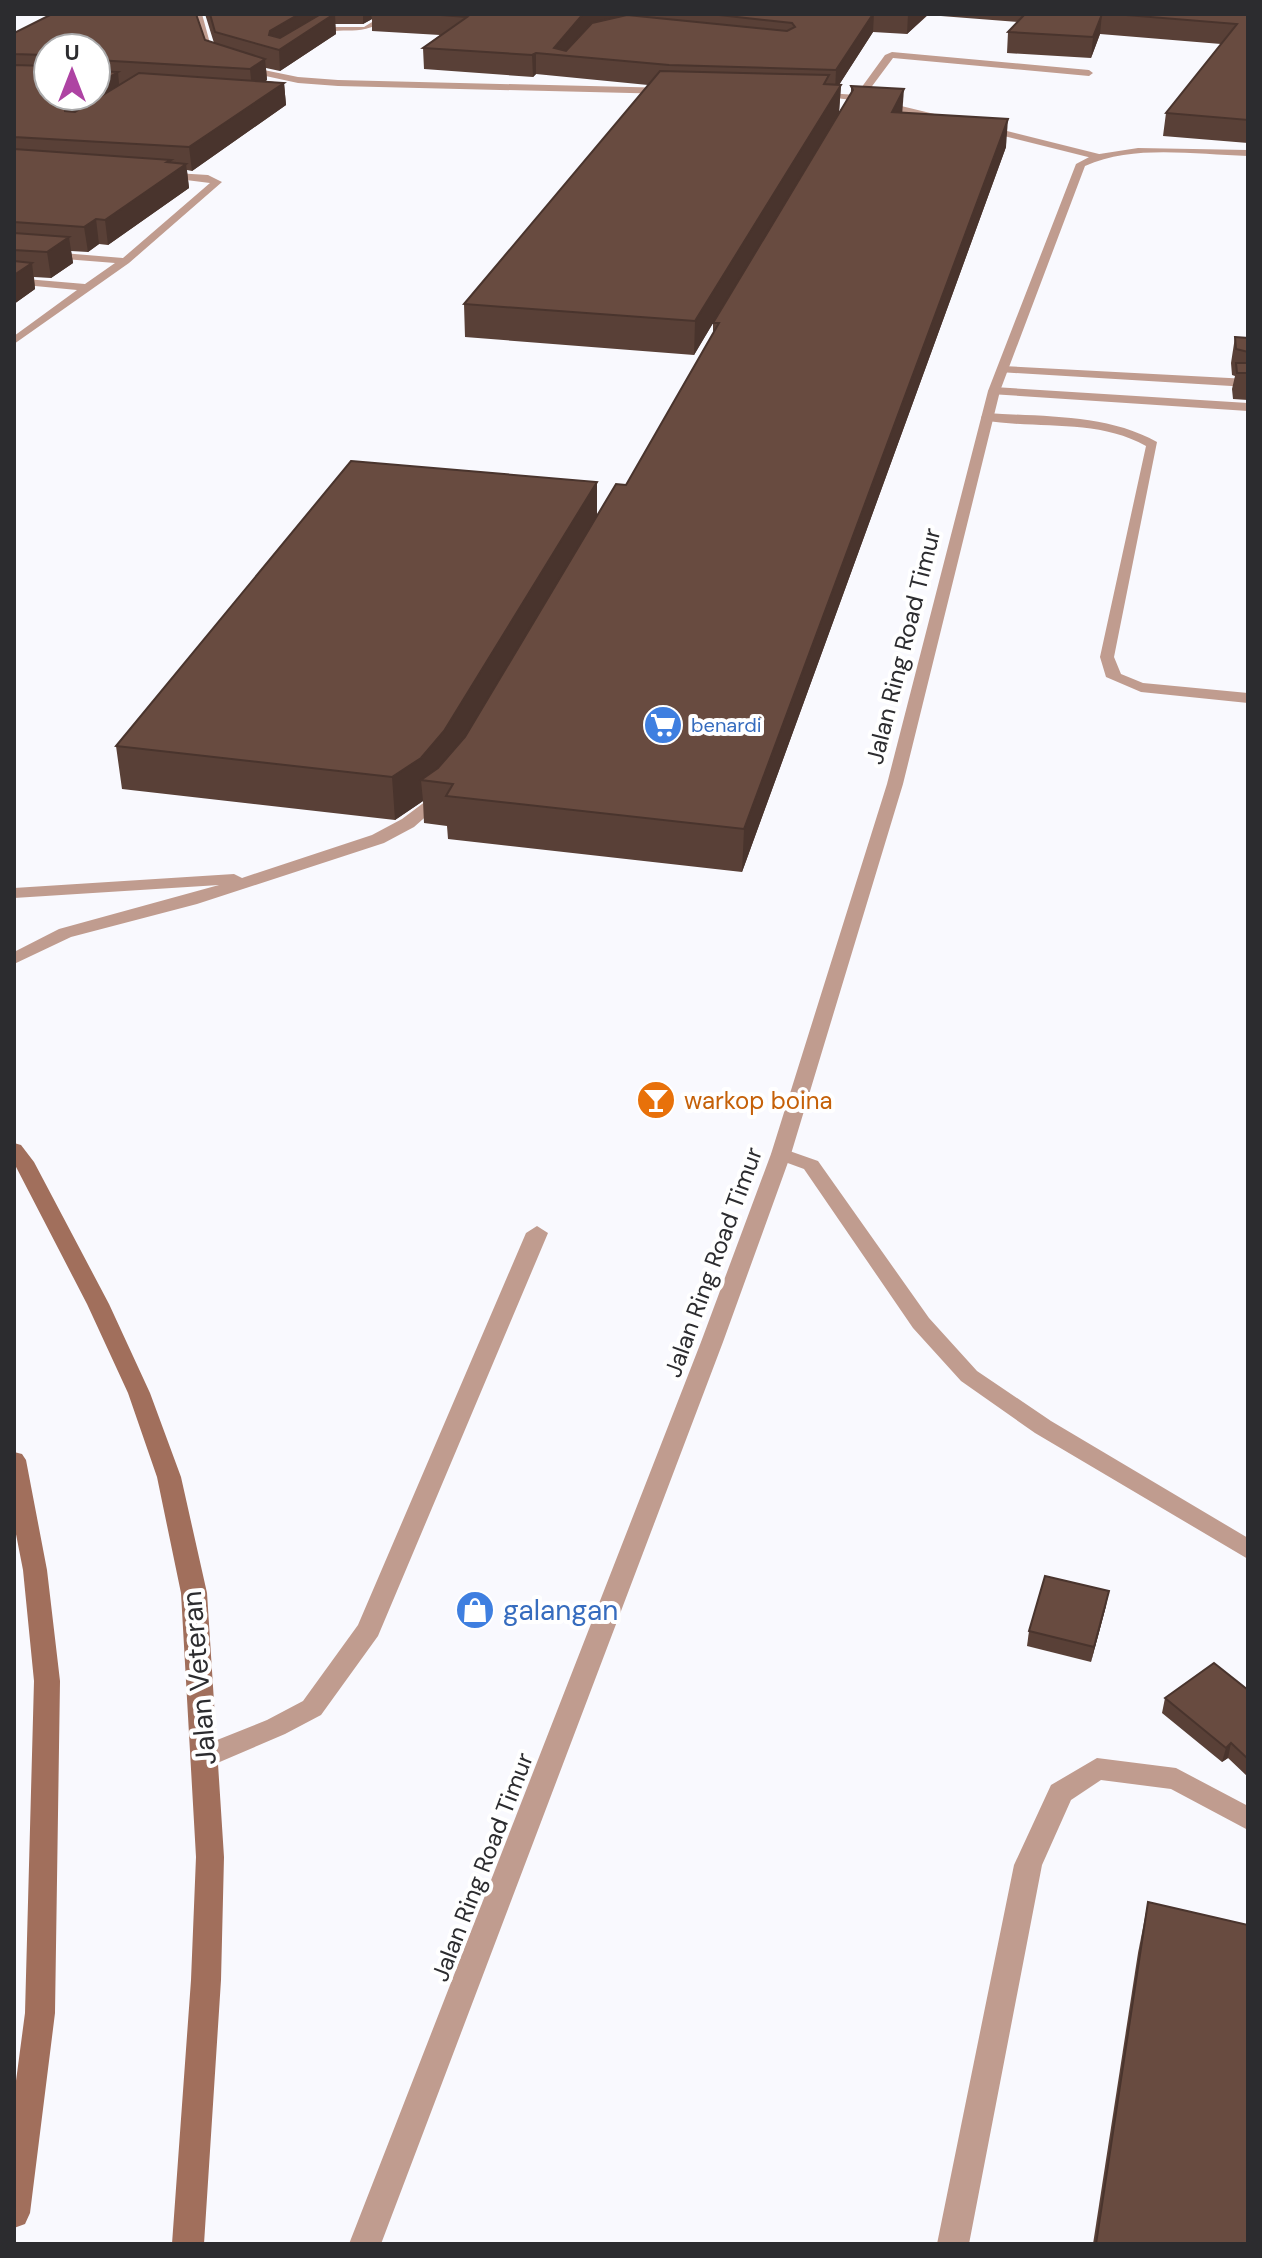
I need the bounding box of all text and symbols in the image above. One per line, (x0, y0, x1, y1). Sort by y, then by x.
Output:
north arrow (32, 32, 112, 112)
text: U (64, 38, 80, 67)
street label: Jalan Ring Road Timur (859, 524, 947, 768)
supermarket icon: benardi (642, 704, 684, 746)
place label: benardi (691, 712, 762, 738)
bar icon: warkop boina (635, 1079, 677, 1121)
place label: warkop boina (684, 1085, 833, 1116)
street label: Jalan Ring Road Timur (657, 1143, 769, 1381)
street label: Jalan Veteran (173, 1589, 225, 1767)
shop icon: galangan (454, 1589, 496, 1631)
place label: galangan (503, 1592, 618, 1629)
street label: Jalan Ring Road Timur (424, 1748, 540, 1986)

